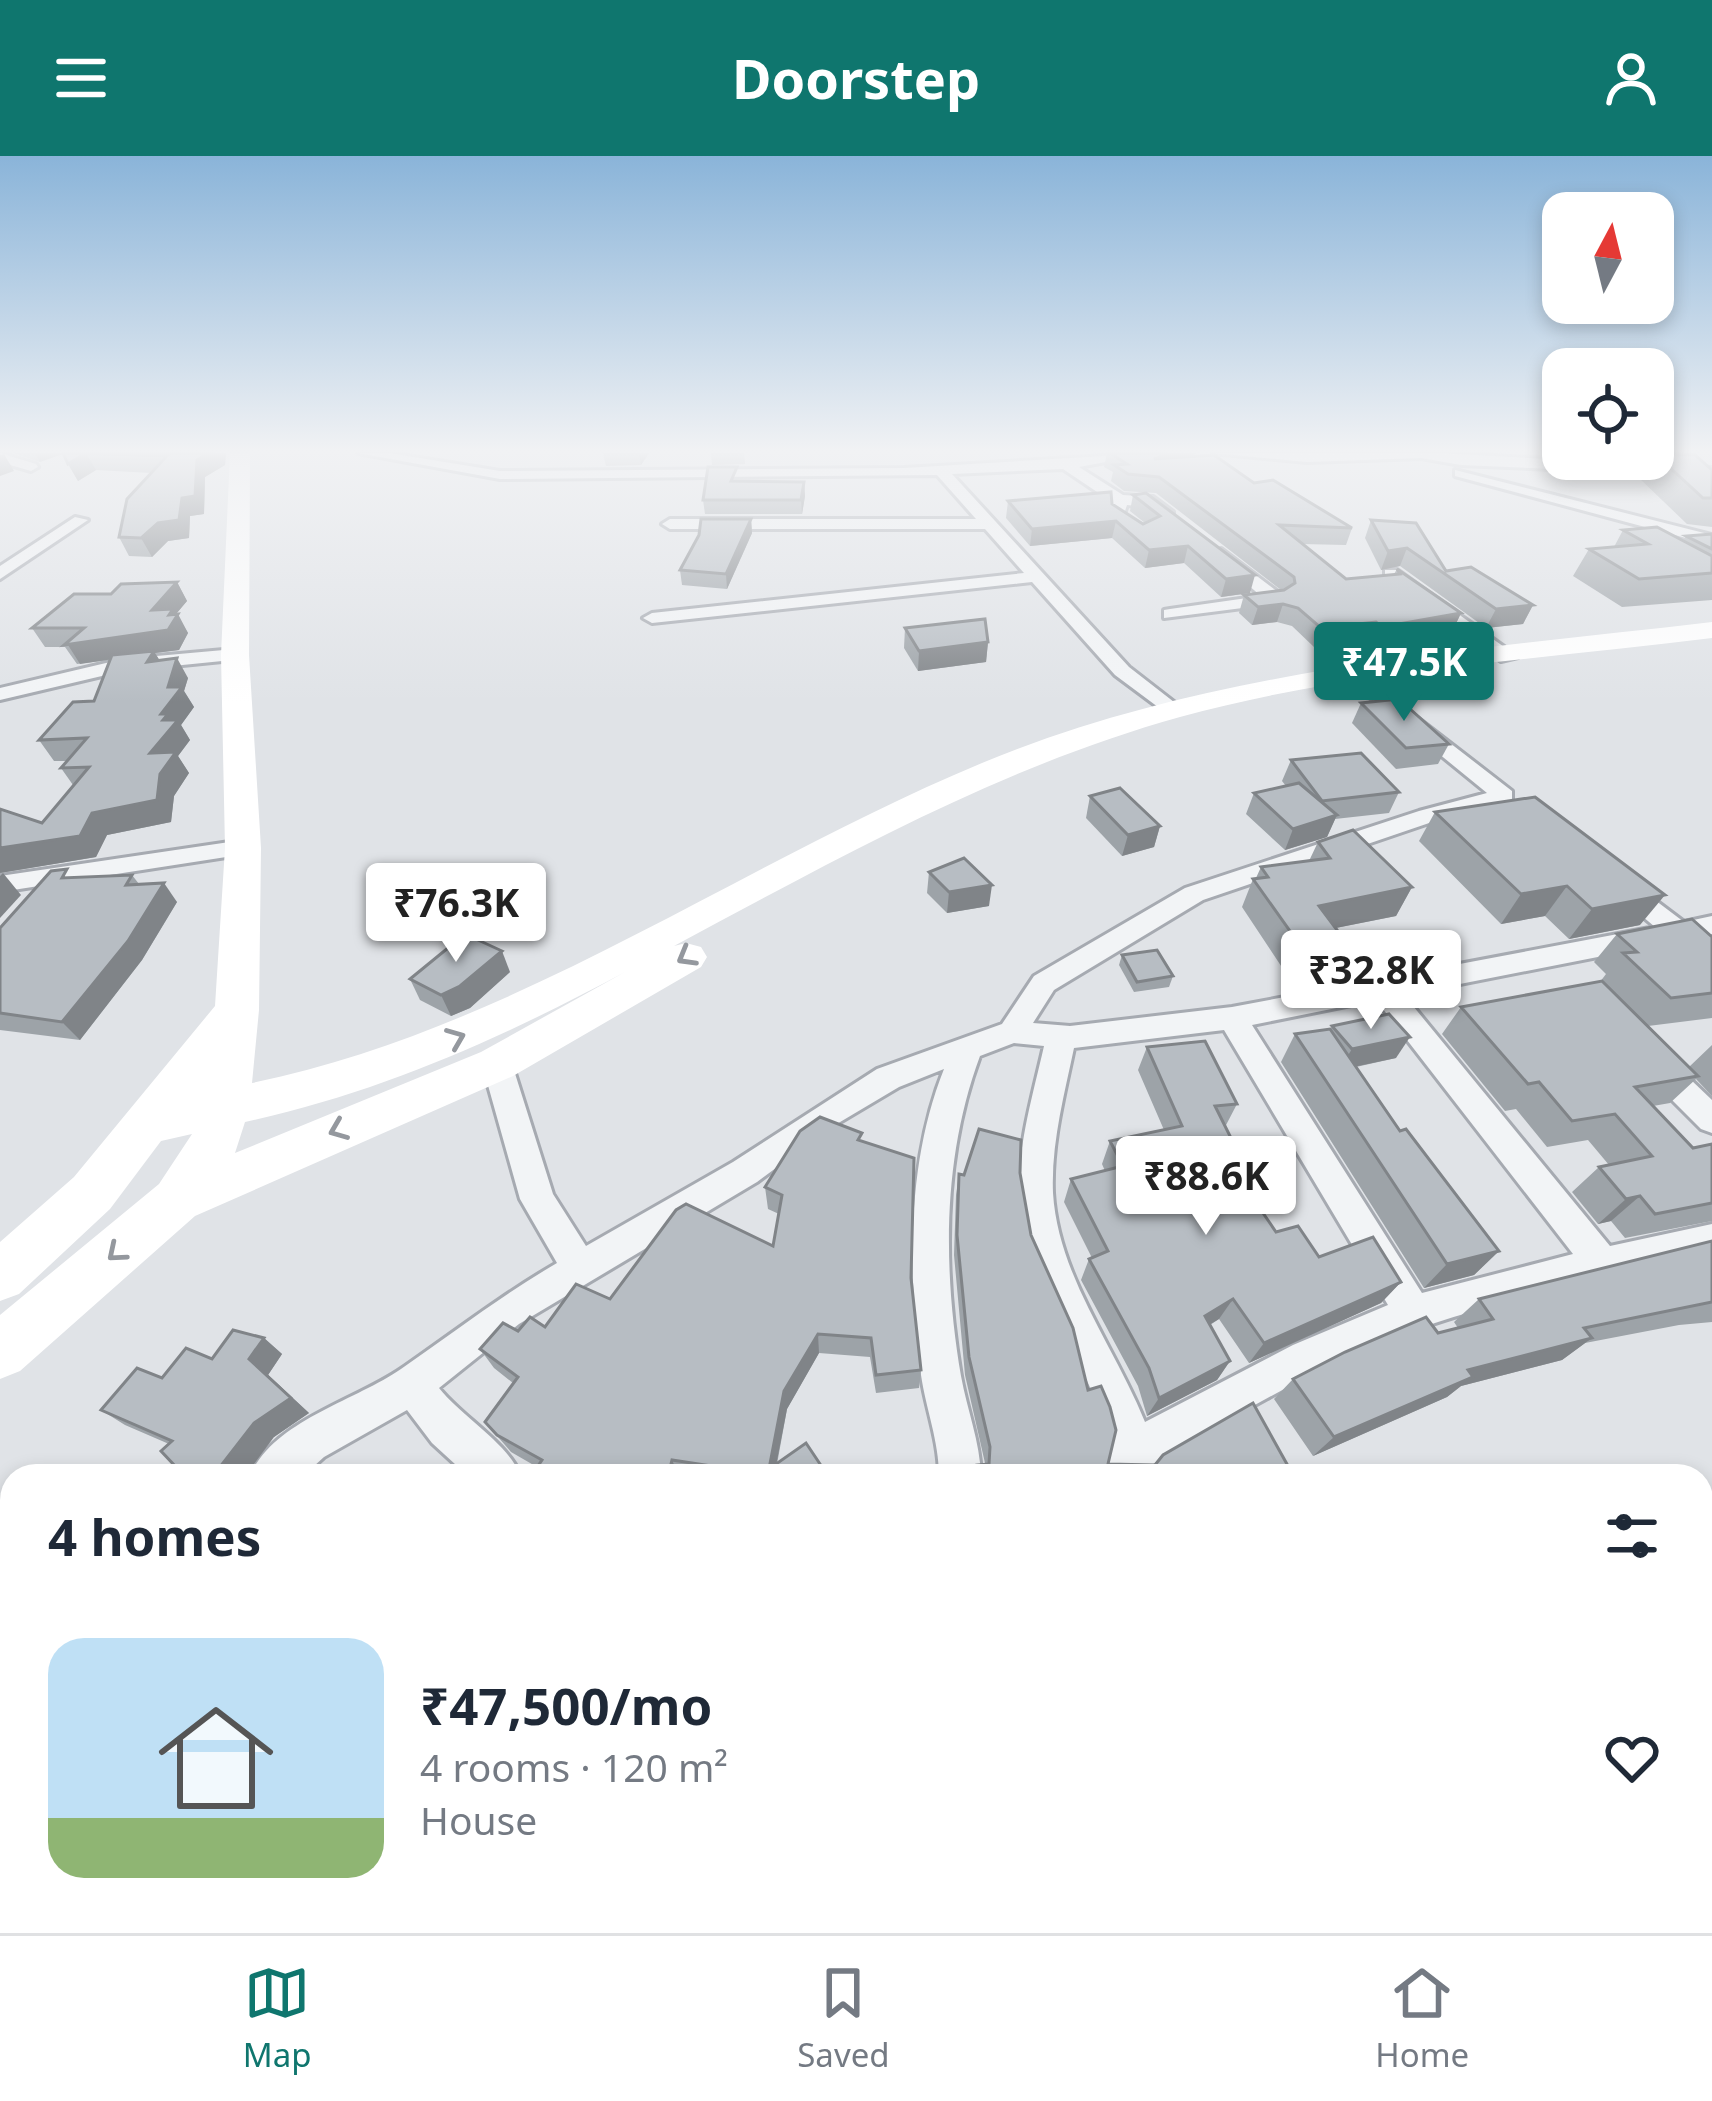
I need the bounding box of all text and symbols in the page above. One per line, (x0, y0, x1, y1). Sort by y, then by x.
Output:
text: Doorstep (732, 41, 980, 115)
icon: menu (48, 45, 114, 111)
icon: person (1598, 45, 1664, 111)
north arrow (1542, 192, 1674, 324)
map controls (1542, 192, 1674, 480)
button: locate (1542, 348, 1674, 480)
pin: ₹47.5K (1306, 622, 1502, 724)
text: ₹47.5K (1341, 634, 1467, 687)
pin: ₹76.3K (358, 863, 554, 965)
text: ₹76.3K (393, 875, 519, 928)
pin: ₹32.8K (1273, 930, 1469, 1032)
text: ₹32.8K (1308, 942, 1434, 995)
one-way arrow (678, 943, 699, 966)
one-way arrow (445, 1028, 466, 1052)
one-way arrow (328, 1116, 349, 1140)
pin: ₹88.6K (1108, 1136, 1304, 1238)
text: ₹88.6K (1143, 1148, 1269, 1201)
one-way arrow (108, 1238, 130, 1260)
text: 4 homes (48, 1501, 261, 1571)
icon: filters (1599, 1503, 1665, 1569)
text: ₹47,500/mo (420, 1670, 712, 1740)
icon: home (144, 1686, 288, 1830)
icon: heart (1599, 1725, 1665, 1791)
text: 4 rooms · 120 m² (420, 1740, 728, 1793)
text: House (420, 1793, 537, 1846)
tab: Map (243, 1960, 312, 2077)
tab: Saved (797, 1960, 890, 2077)
tab: Home (1375, 1960, 1469, 2077)

